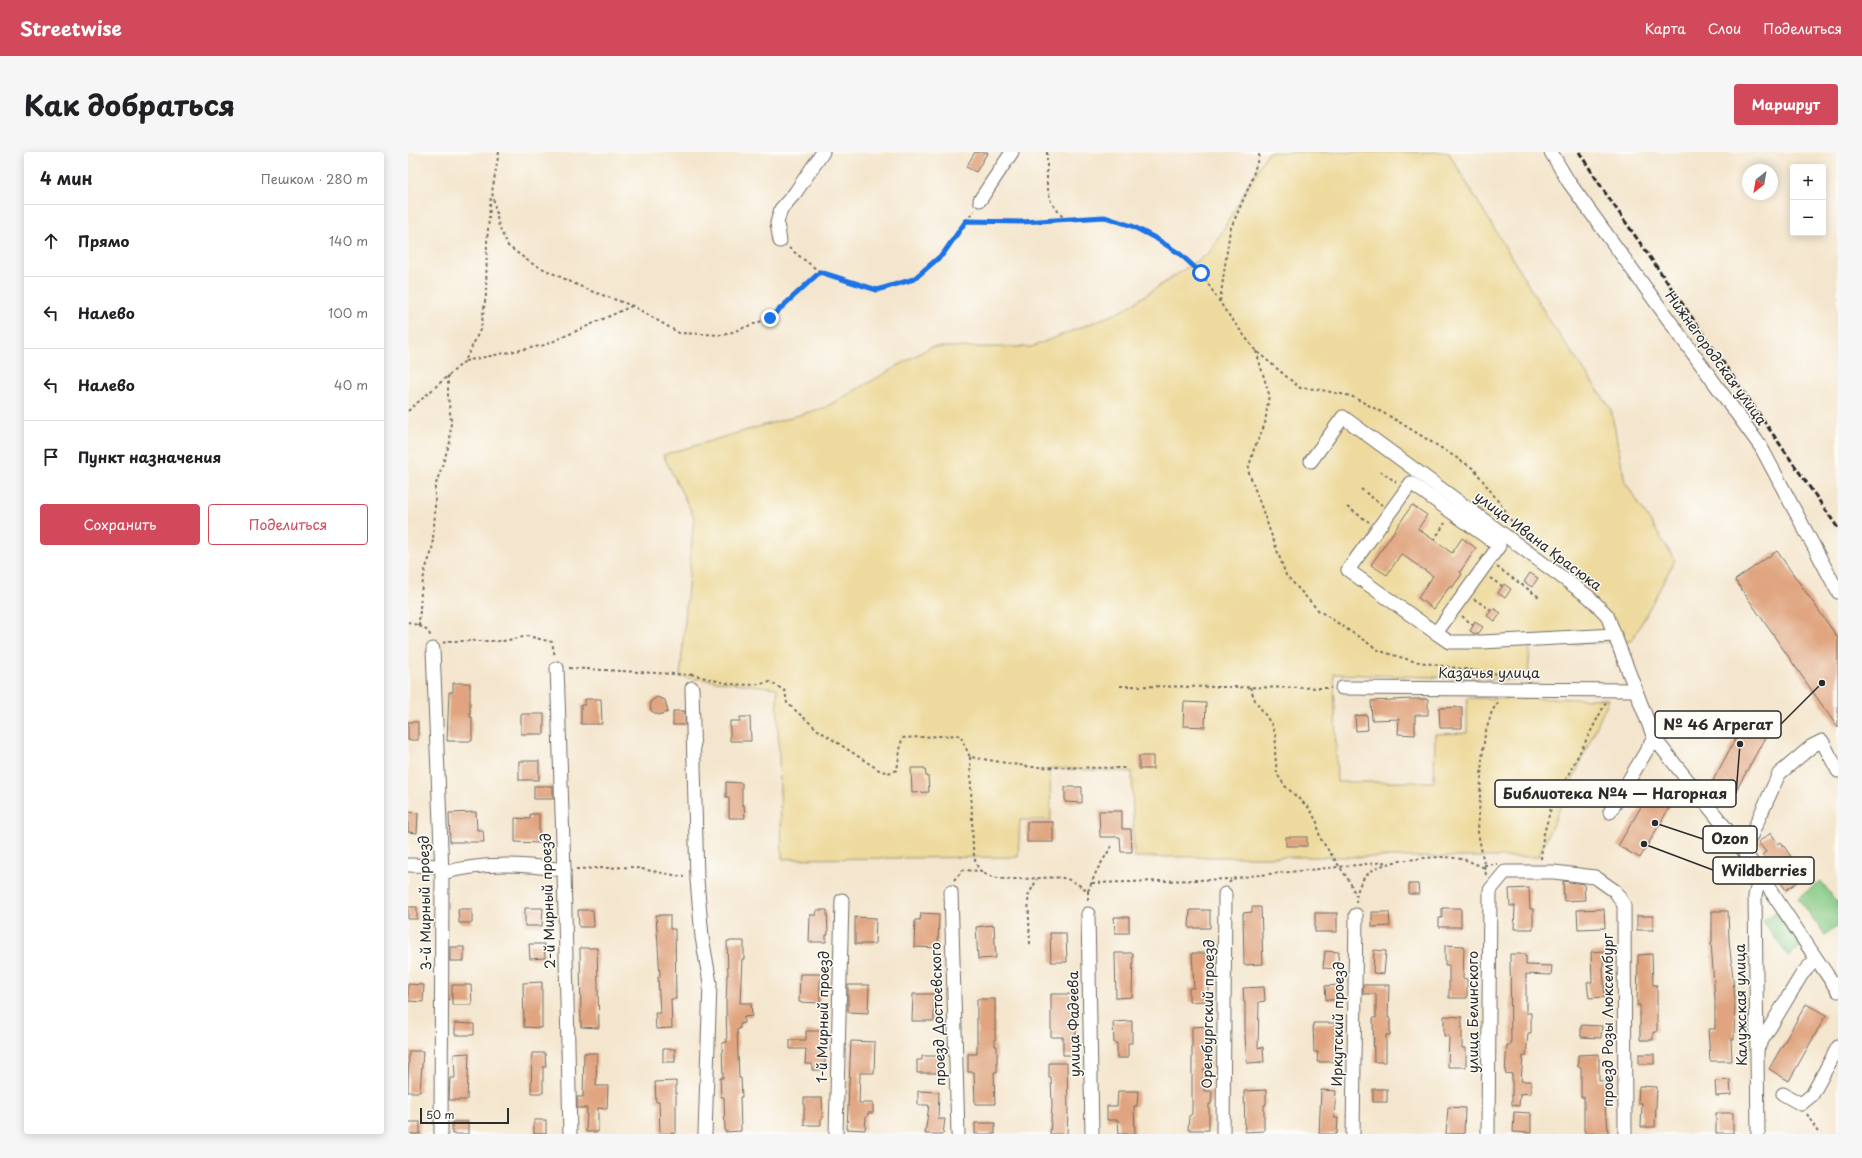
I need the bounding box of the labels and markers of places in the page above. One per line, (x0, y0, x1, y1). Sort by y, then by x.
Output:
callout: № 46 Агрегат (1655, 711, 1781, 738)
callout: Библиотека №4 — Нагорная (1495, 780, 1736, 807)
callout: Ozon (1703, 826, 1757, 853)
callout: Wildberries (1713, 857, 1814, 884)

